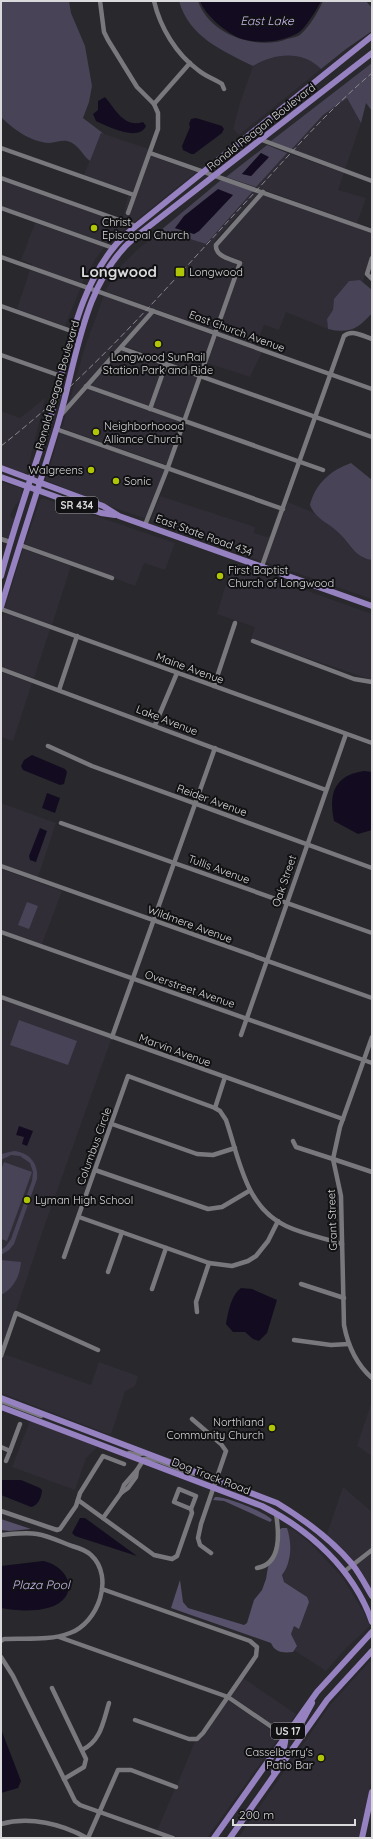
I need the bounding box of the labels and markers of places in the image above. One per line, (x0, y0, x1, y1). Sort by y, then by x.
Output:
place label: Christ Episcopal Church (102, 215, 189, 242)
marker: Christ Episcopal Church (89, 223, 99, 233)
place label: Longwood (189, 265, 243, 279)
marker: Longwood (174, 266, 186, 278)
marker: Longwood SunRail Station Park and Ride (153, 339, 163, 349)
place label: Longwood SunRail Station Park and Ride (103, 350, 213, 377)
place label: Neighborhoood Alliance Church (104, 419, 184, 446)
marker: Neighborhoood Alliance Church (91, 427, 101, 437)
place label: Walgreens (29, 463, 83, 477)
marker: Walgreens (86, 465, 96, 475)
place label: Sonic (124, 474, 152, 488)
marker: Sonic (111, 476, 121, 486)
place label: First Baptist Church of Longwood (228, 563, 334, 590)
marker: First Baptist Church of Longwood (215, 571, 225, 581)
place label: Lyman High School (35, 1193, 133, 1207)
marker: Lyman High School (22, 1195, 32, 1205)
place label: Northland Community Church (167, 1415, 264, 1442)
marker: Northland Community Church (267, 1423, 277, 1433)
place label: Casselberry's Patio Bar (245, 1745, 314, 1772)
marker: Casselberry's Patio Bar (316, 1753, 326, 1763)

